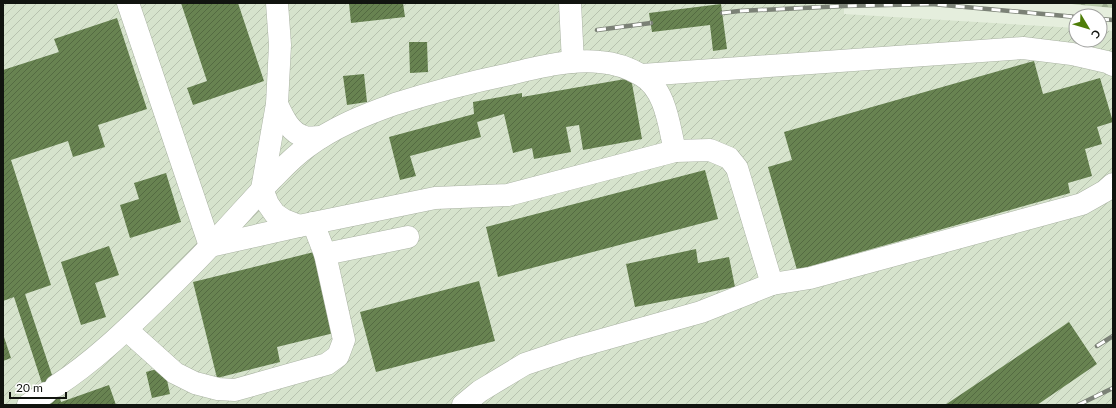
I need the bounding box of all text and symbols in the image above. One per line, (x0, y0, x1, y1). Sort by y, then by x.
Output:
north arrow (1068, 8, 1108, 48)
text: С (1088, 28, 1104, 42)
scale bar (10, 374, 66, 400)
text: 20 m (16, 380, 43, 395)

